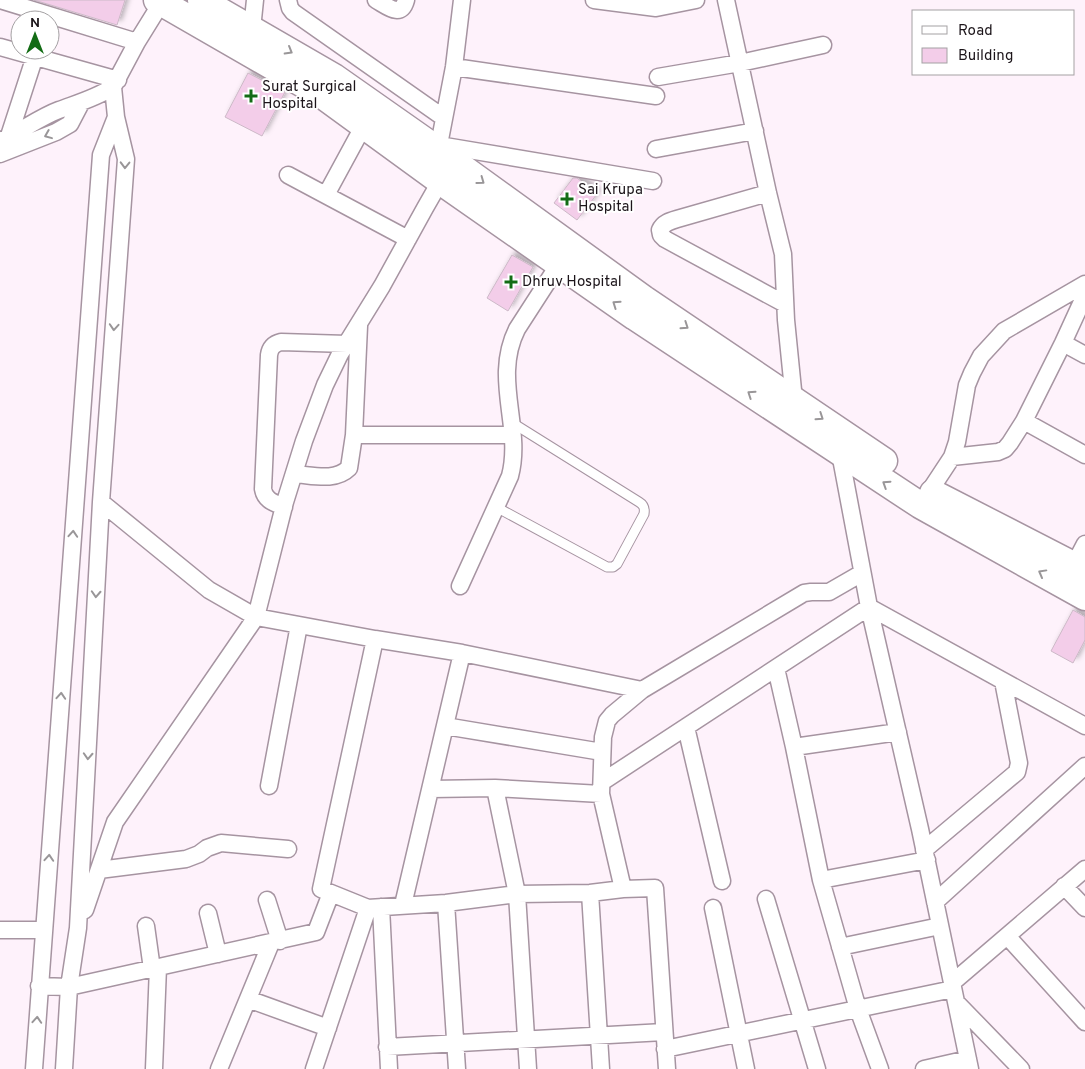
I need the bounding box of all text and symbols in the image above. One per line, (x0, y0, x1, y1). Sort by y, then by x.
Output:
north arrow (10, 10, 60, 60)
legend (912, 10, 1075, 75)
text: N (30, 15, 40, 32)
text: Road (958, 22, 993, 41)
one-way arrow (283, 45, 292, 55)
text: Building (958, 47, 1013, 66)
place label: Surat Surgical Hospital (262, 78, 356, 114)
marker: Surat Surgical Hospital (244, 89, 258, 103)
one-way arrow (44, 129, 53, 139)
one-way arrow (120, 161, 130, 169)
one-way arrow (475, 175, 485, 184)
place label: Sai Krupa Hospital (578, 181, 643, 217)
marker: Sai Krupa Hospital (560, 192, 574, 206)
place label: Dhruv Hospital (522, 273, 622, 292)
marker: Dhruv Hospital (504, 275, 518, 289)
one-way arrow (612, 301, 622, 310)
one-way arrow (679, 320, 688, 330)
one-way arrow (108, 323, 119, 331)
one-way arrow (747, 391, 757, 400)
one-way arrow (814, 411, 823, 420)
one-way arrow (883, 480, 892, 490)
one-way arrow (67, 530, 78, 538)
one-way arrow (1039, 570, 1048, 580)
one-way arrow (91, 590, 102, 598)
one-way arrow (55, 692, 66, 700)
one-way arrow (82, 752, 93, 760)
one-way arrow (43, 854, 54, 862)
one-way arrow (31, 1016, 42, 1024)

